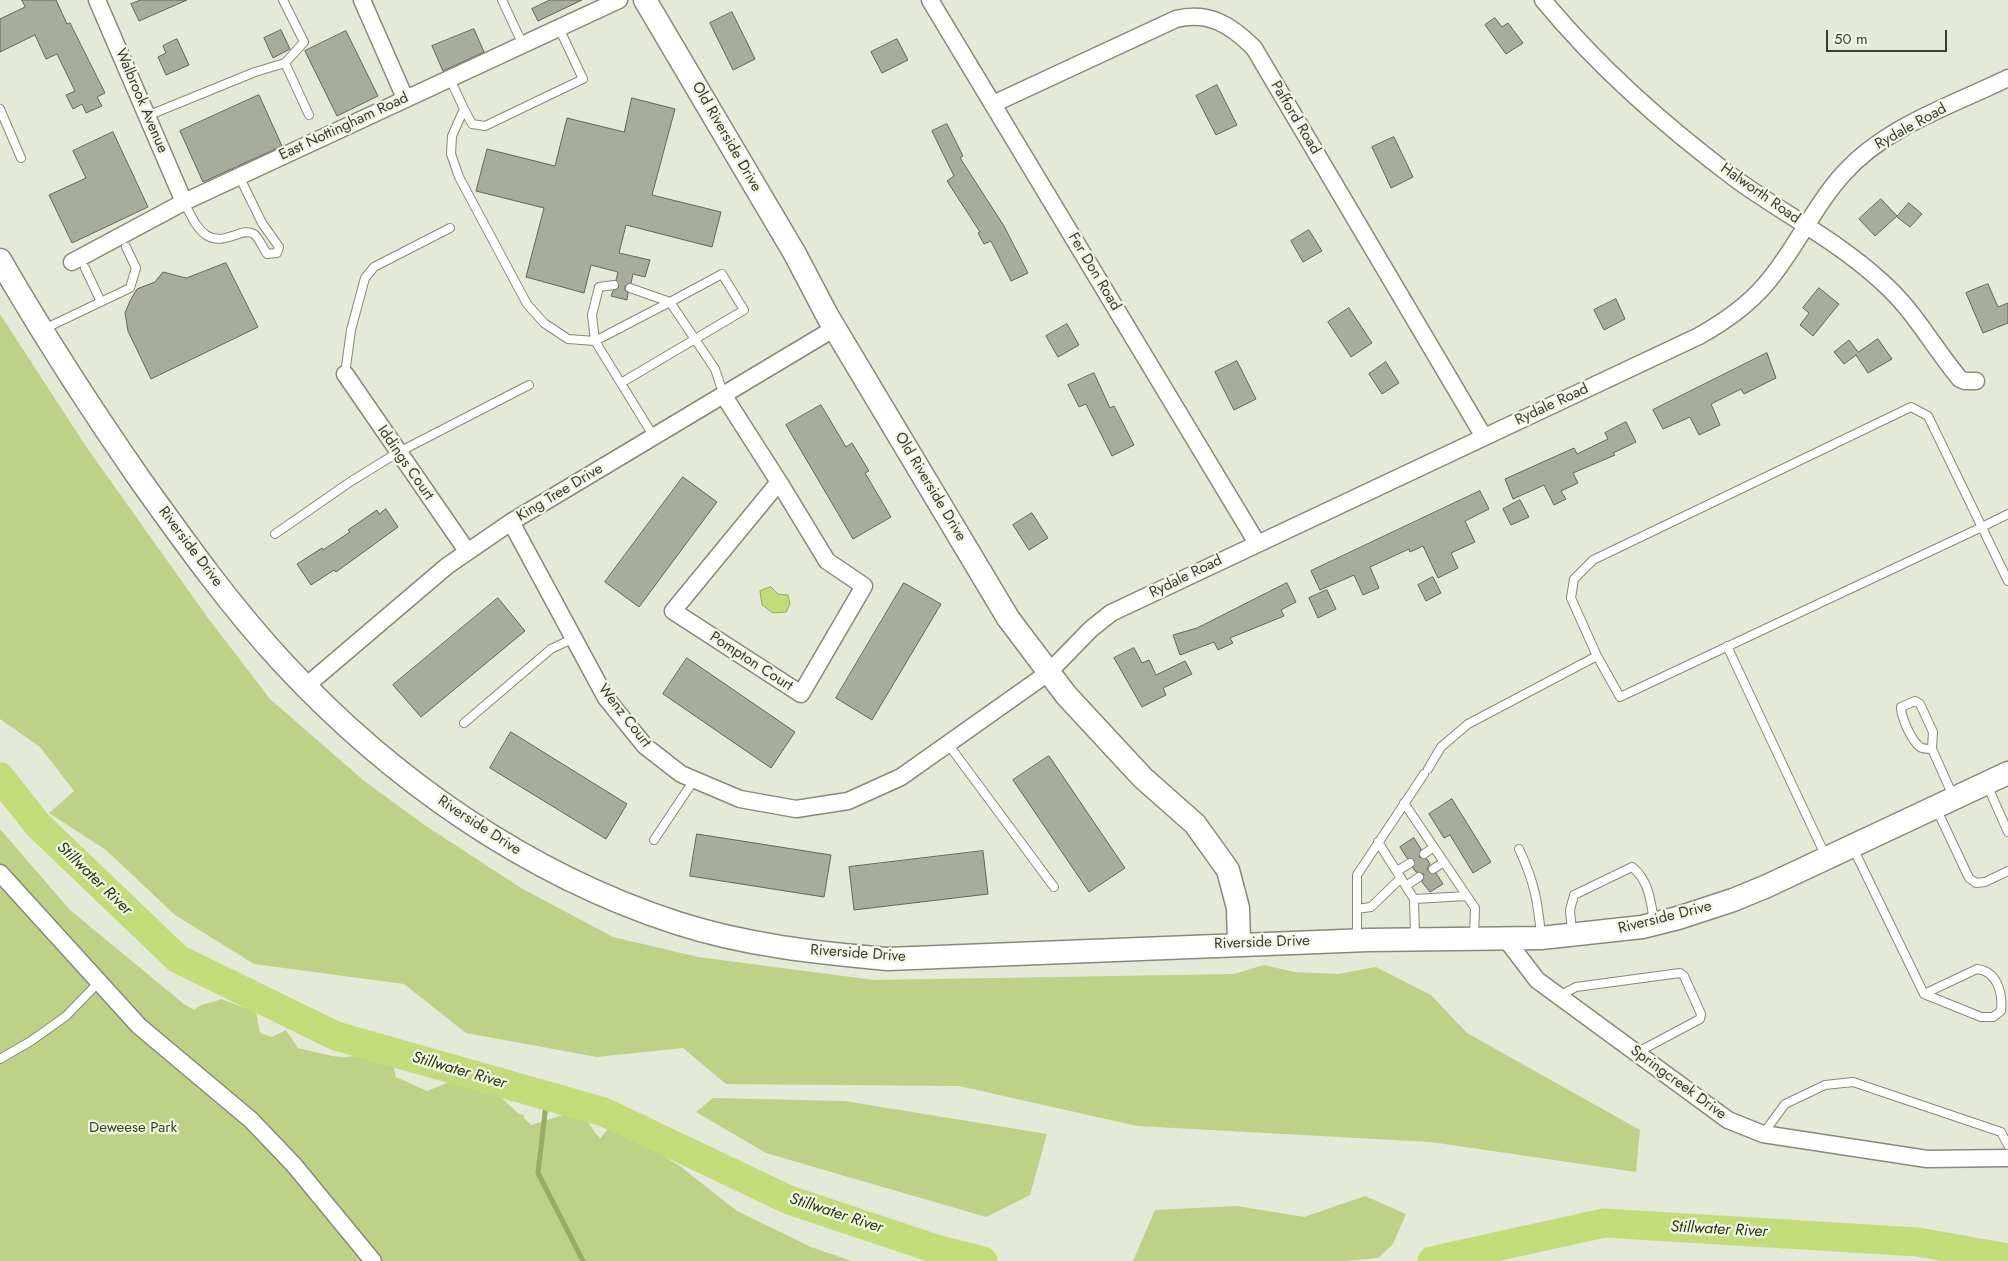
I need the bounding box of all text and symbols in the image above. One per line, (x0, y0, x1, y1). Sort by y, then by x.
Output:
scale bar (1828, 20, 1949, 52)
text: 50 m (1834, 28, 1868, 50)
street label: Walbrook Avenue (111, 46, 171, 156)
street label: Pafford Road (1266, 78, 1324, 158)
street label: Old Riverside Drive (687, 79, 765, 195)
street label: East Nottingham Road (276, 89, 412, 165)
street label: Rydale Road (1872, 100, 1950, 154)
street label: Halworth Road (1717, 160, 1803, 228)
street label: Fer Don Road (1064, 230, 1124, 314)
street label: Rydale Road (1512, 380, 1592, 430)
street label: Iddings Court (373, 422, 437, 504)
street label: Old Riverside Drive (890, 429, 970, 545)
street label: King Tree Drive (514, 460, 606, 526)
street label: Riverside Drive (154, 503, 226, 591)
street label: Rydale Road (1147, 552, 1225, 602)
street label: Pompton Court (706, 628, 796, 696)
street label: Wenz Court (594, 681, 654, 751)
street label: Riverside Drive (434, 792, 524, 860)
water label: Stillwater River (52, 838, 136, 920)
street label: Riverside Drive (1616, 898, 1714, 938)
street label: Riverside Drive (1214, 932, 1310, 954)
street label: Riverside Drive (810, 942, 906, 966)
street label: Springcreek Drive (1627, 1042, 1729, 1124)
water label: Stillwater River (410, 1048, 508, 1094)
park label: Deweese Park (89, 1119, 177, 1137)
water label: Stillwater River (787, 1190, 885, 1238)
water label: Stillwater River (1670, 1218, 1768, 1242)

